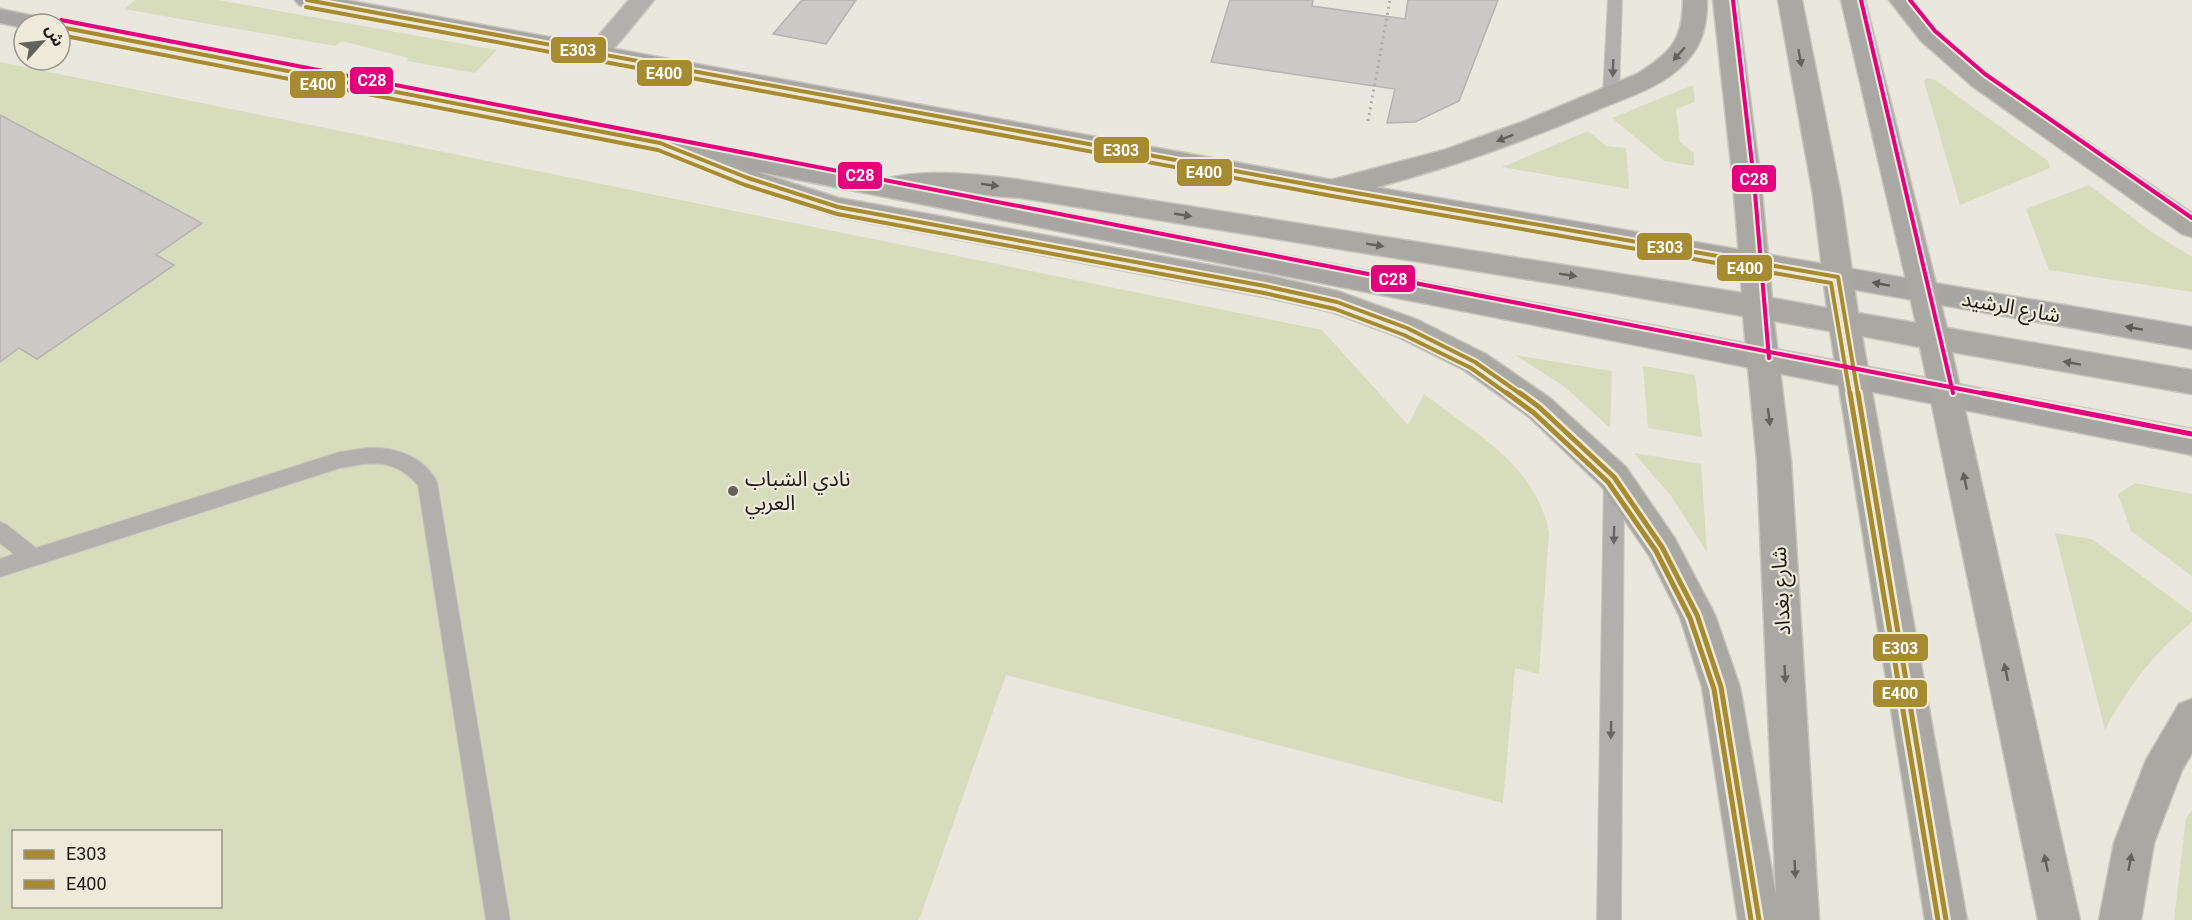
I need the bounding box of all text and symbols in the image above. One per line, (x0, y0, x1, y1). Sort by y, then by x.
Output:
north arrow (12, 12, 72, 72)
text: ش (41, 21, 68, 50)
line badge: E303 (550, 36, 607, 64)
text: E303 (560, 41, 596, 60)
one-way arrow (1673, 46, 1686, 61)
one-way arrow (1796, 48, 1805, 67)
line badge: E400 (636, 59, 693, 87)
one-way arrow (1608, 59, 1617, 78)
text: E400 (646, 64, 682, 83)
line badge: C28 (349, 66, 394, 95)
line badge: E400 (289, 70, 346, 99)
text: C28 (358, 71, 386, 90)
text: E400 (300, 75, 336, 94)
one-way arrow (1496, 133, 1514, 143)
line badge: E303 (1093, 136, 1150, 164)
text: E303 (1103, 141, 1139, 160)
line badge: E400 (1176, 158, 1233, 187)
line badge: C28 (837, 161, 883, 190)
text: E400 (1186, 163, 1222, 182)
line badge: C28 (1731, 164, 1777, 193)
text: C28 (846, 166, 874, 185)
text: C28 (1740, 170, 1768, 189)
one-way arrow (981, 180, 1000, 189)
one-way arrow (1173, 210, 1192, 219)
line badge: E303 (1636, 232, 1693, 261)
text: E303 (1647, 238, 1683, 257)
one-way arrow (1366, 240, 1385, 249)
line badge: E400 (1716, 254, 1773, 282)
text: E400 (1727, 259, 1763, 278)
line badge: C28 (1370, 264, 1416, 293)
text: C28 (1379, 270, 1407, 289)
one-way arrow (1559, 270, 1578, 279)
one-way arrow (1871, 279, 1890, 288)
street label: شارع الرشيد (1959, 287, 2062, 330)
one-way arrow (2125, 324, 2144, 333)
one-way arrow (2062, 359, 2081, 368)
one-way arrow (1764, 407, 1773, 426)
place label: نادي الشباب العربي (745, 467, 850, 519)
one-way arrow (1959, 472, 1969, 491)
marker: نادي الشباب العربي (726, 484, 740, 498)
one-way arrow (1609, 526, 1618, 545)
street label: شارع بغداد (1767, 546, 1798, 636)
line badge: E303 (1872, 633, 1929, 662)
text: E303 (1882, 639, 1918, 658)
one-way arrow (2000, 663, 2010, 681)
one-way arrow (1781, 665, 1790, 684)
line badge: E400 (1872, 679, 1928, 708)
text: E400 (1882, 684, 1918, 703)
one-way arrow (1606, 721, 1616, 740)
legend (12, 830, 222, 908)
text: E303 (66, 843, 107, 864)
one-way arrow (2126, 853, 2135, 872)
one-way arrow (2041, 854, 2051, 872)
one-way arrow (1791, 859, 1800, 878)
text: E400 (66, 873, 107, 894)

